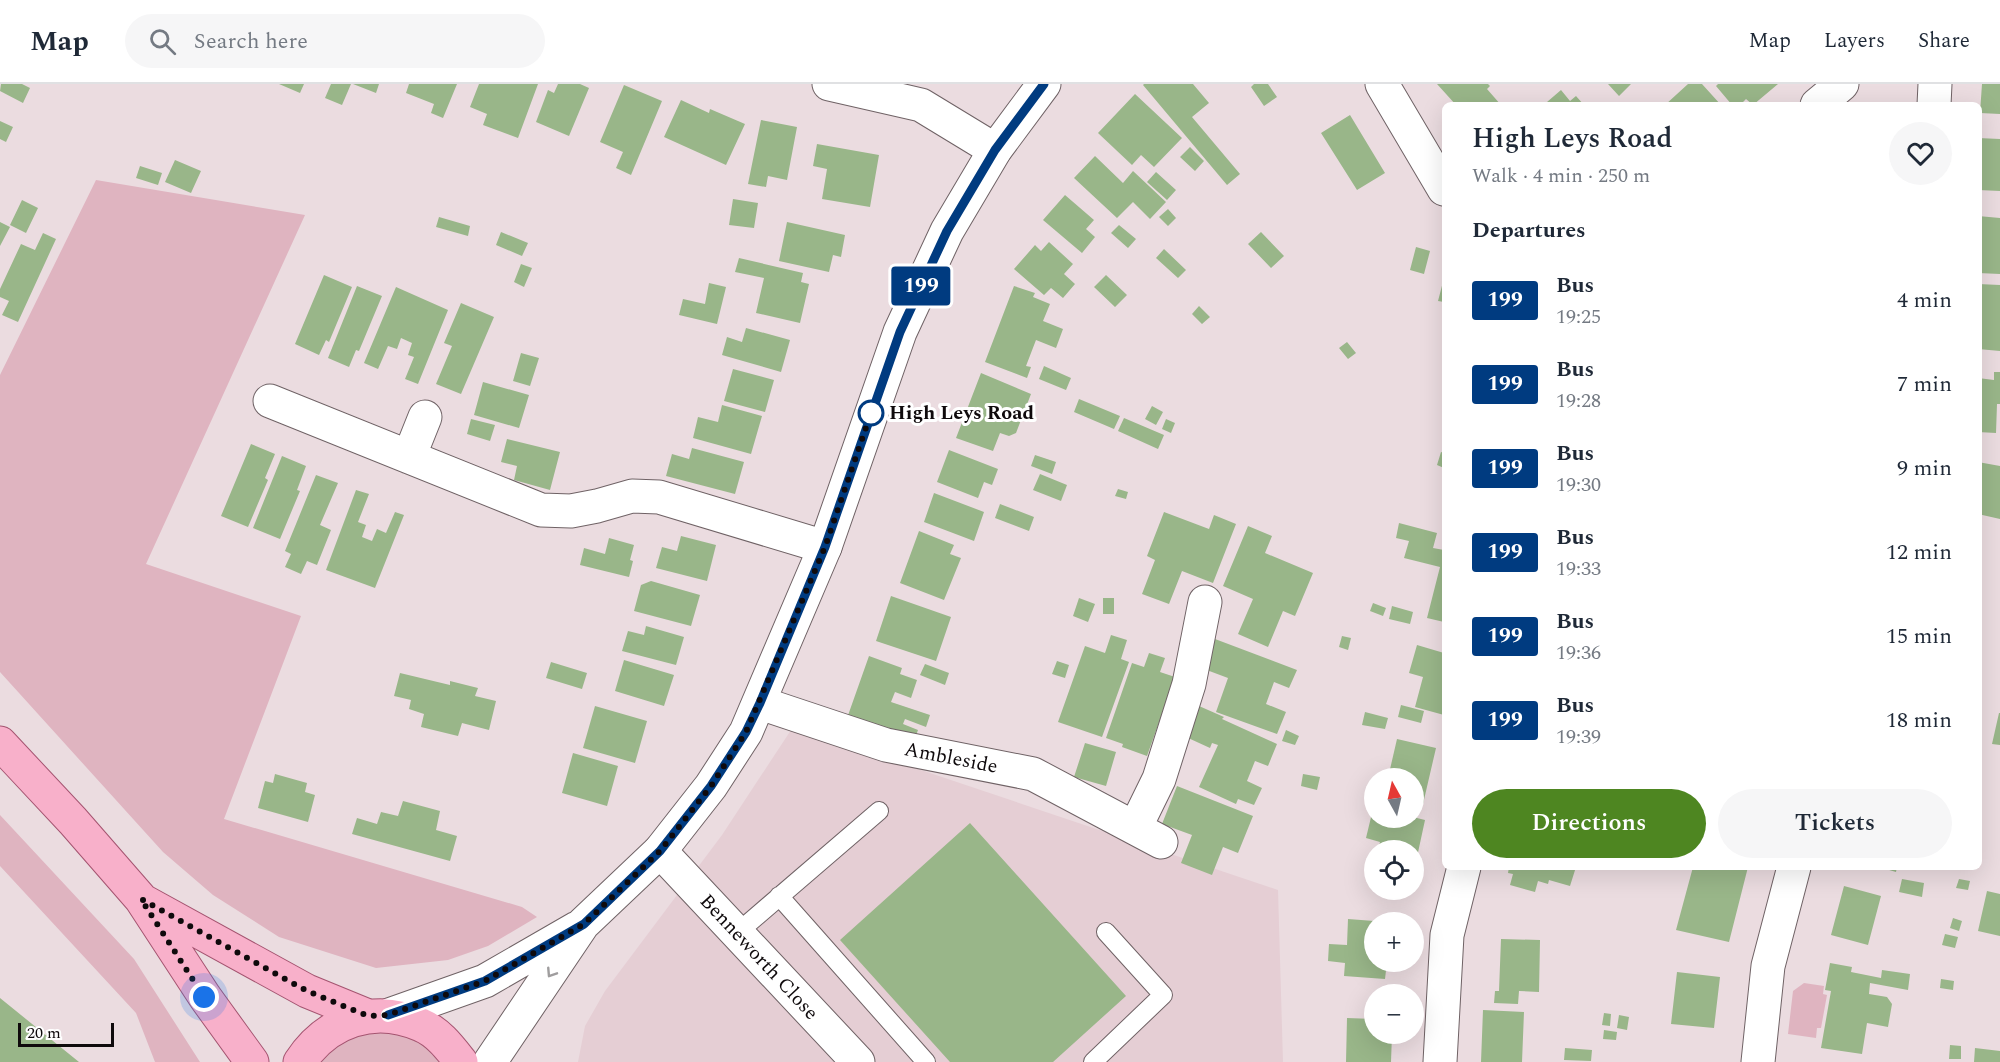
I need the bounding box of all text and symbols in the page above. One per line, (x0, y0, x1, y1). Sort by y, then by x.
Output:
search box (125, 14, 545, 68)
text: Map (30, 20, 89, 63)
icon: search (146, 25, 179, 58)
text: Search here (194, 25, 308, 58)
text: Map (1749, 25, 1791, 57)
text: Layers (1824, 25, 1885, 57)
text: Share (1918, 25, 1970, 57)
text: High Leys Road (1472, 117, 1672, 160)
button: heart (1889, 122, 1952, 185)
text: Walk · 4 min · 250 m (1472, 161, 1650, 191)
text: Departures (1472, 214, 1586, 247)
line badge: 199 (886, 266, 956, 306)
text: Bus (1556, 269, 1594, 302)
text: 199 (903, 270, 939, 302)
text: 199 (1487, 284, 1523, 316)
text: 4 min (1897, 284, 1952, 317)
text: 19:25 (1556, 302, 1601, 332)
text: Bus (1556, 353, 1594, 386)
text: 199 (1487, 368, 1523, 400)
text: 7 min (1897, 368, 1952, 401)
text: 19:28 (1556, 386, 1601, 416)
place label: High Leys Road (889, 398, 1034, 428)
marker: High Leys Road (858, 400, 884, 426)
text: Bus (1556, 437, 1594, 470)
text: 199 (1487, 452, 1523, 484)
text: 9 min (1897, 452, 1952, 485)
text: 19:30 (1556, 470, 1601, 500)
text: Bus (1556, 521, 1594, 554)
text: 199 (1487, 536, 1523, 568)
text: 12 min (1886, 536, 1952, 569)
text: 19:33 (1556, 554, 1601, 584)
text: Bus (1556, 605, 1594, 638)
text: 199 (1487, 620, 1523, 652)
text: 15 min (1886, 620, 1952, 653)
text: 19:36 (1556, 638, 1601, 668)
text: Bus (1556, 689, 1594, 722)
text: 199 (1487, 704, 1523, 736)
text: 18 min (1886, 704, 1952, 737)
text: 19:39 (1556, 722, 1601, 752)
street label: Ambleside (902, 734, 1000, 782)
north arrow (1364, 768, 1424, 828)
map controls (1364, 768, 1424, 1044)
button: Directions (1472, 789, 1706, 858)
button: Tickets (1718, 789, 1952, 858)
button: locate (1364, 840, 1424, 900)
street label: Benneworth Close (692, 887, 826, 1027)
button: + (1364, 912, 1424, 972)
one-way arrow (547, 967, 559, 977)
your location (189, 982, 219, 1012)
button: − (1364, 984, 1424, 1044)
scale bar (18, 1020, 114, 1048)
text: 20 m (27, 1021, 61, 1045)

